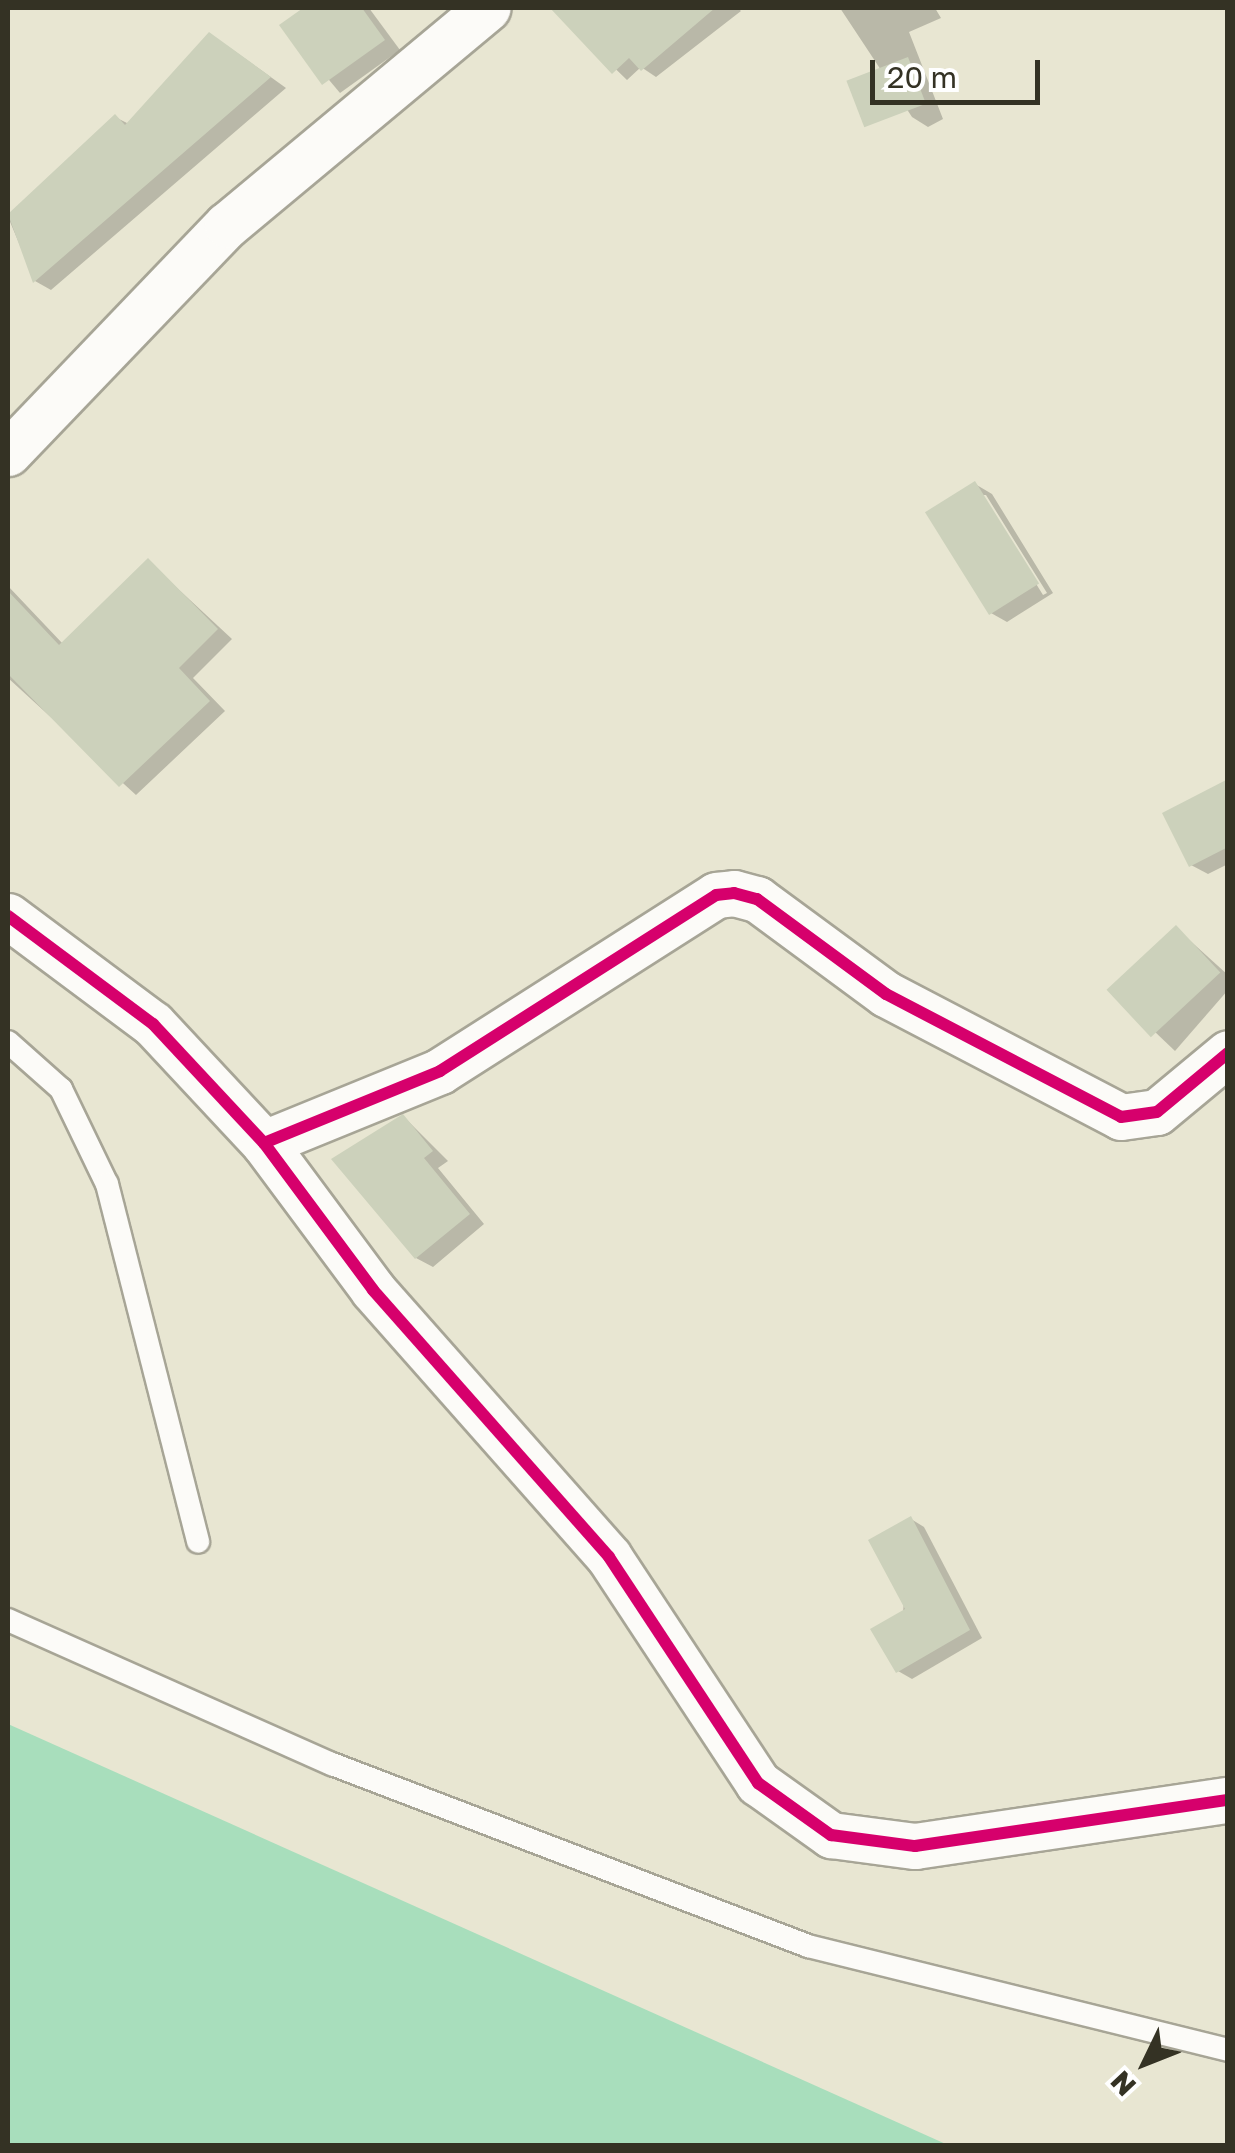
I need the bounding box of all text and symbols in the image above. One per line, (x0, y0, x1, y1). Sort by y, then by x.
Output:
scale bar (875, 40, 1045, 102)
text: 20 m (887, 59, 957, 95)
north arrow (1095, 2013, 1195, 2113)
text: N (1103, 2065, 1142, 2103)

